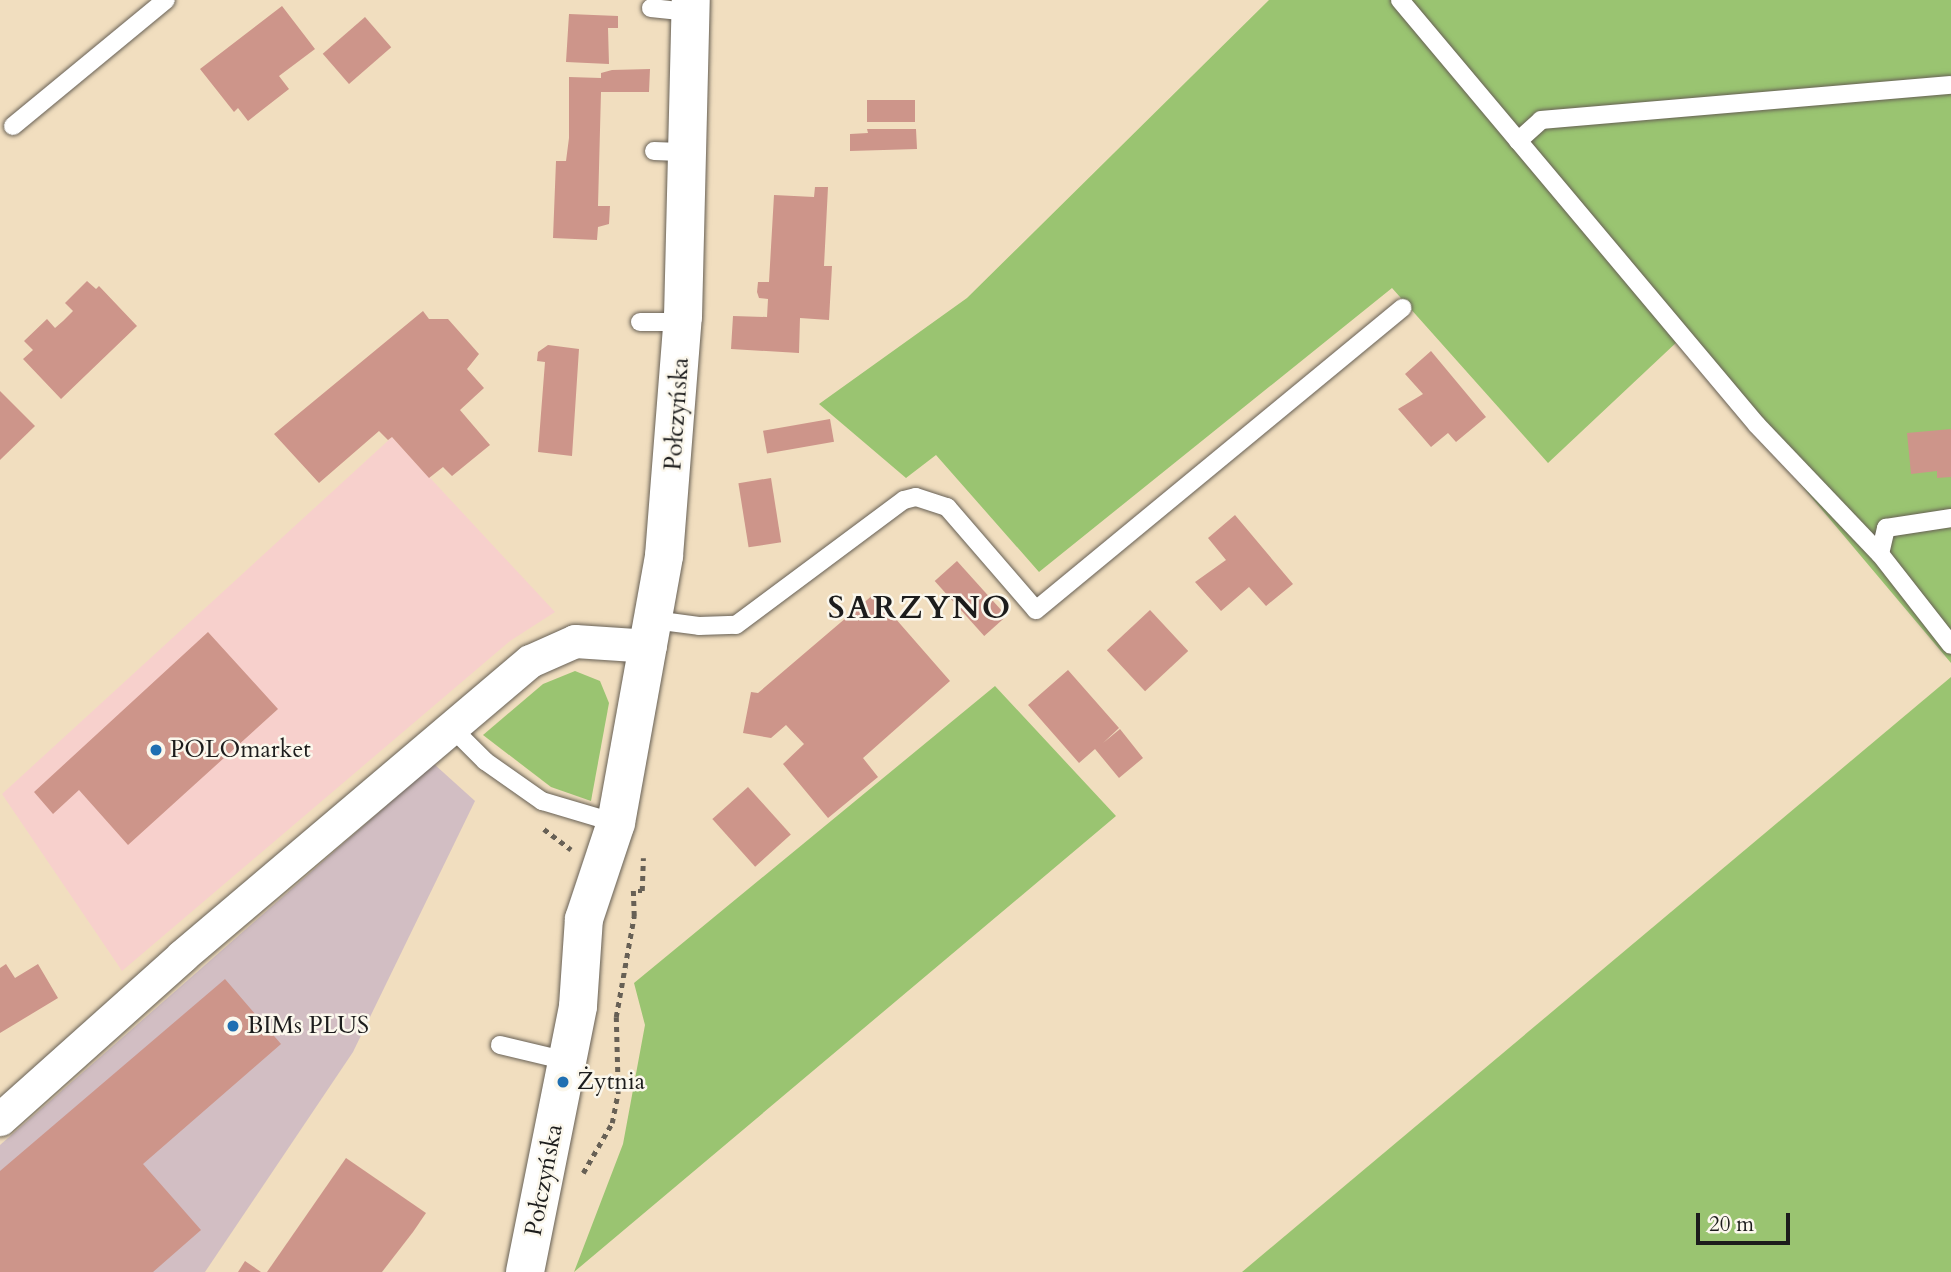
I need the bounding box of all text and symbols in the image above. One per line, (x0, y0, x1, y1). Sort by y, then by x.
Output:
street label: Połczyńska (659, 357, 695, 471)
district label: SARZYNO (829, 589, 1011, 627)
place label: POLOmarket (170, 736, 311, 764)
marker: POLOmarket (148, 742, 164, 758)
place label: BIMs PLUS (247, 1012, 369, 1040)
marker: BIMs PLUS (225, 1018, 241, 1034)
place label: Żytnia (577, 1068, 645, 1096)
marker: Żytnia (555, 1074, 571, 1090)
street label: Połczyńska (519, 1122, 569, 1238)
scale bar (1699, 1198, 1794, 1242)
text: 20 m (1709, 1210, 1754, 1239)

